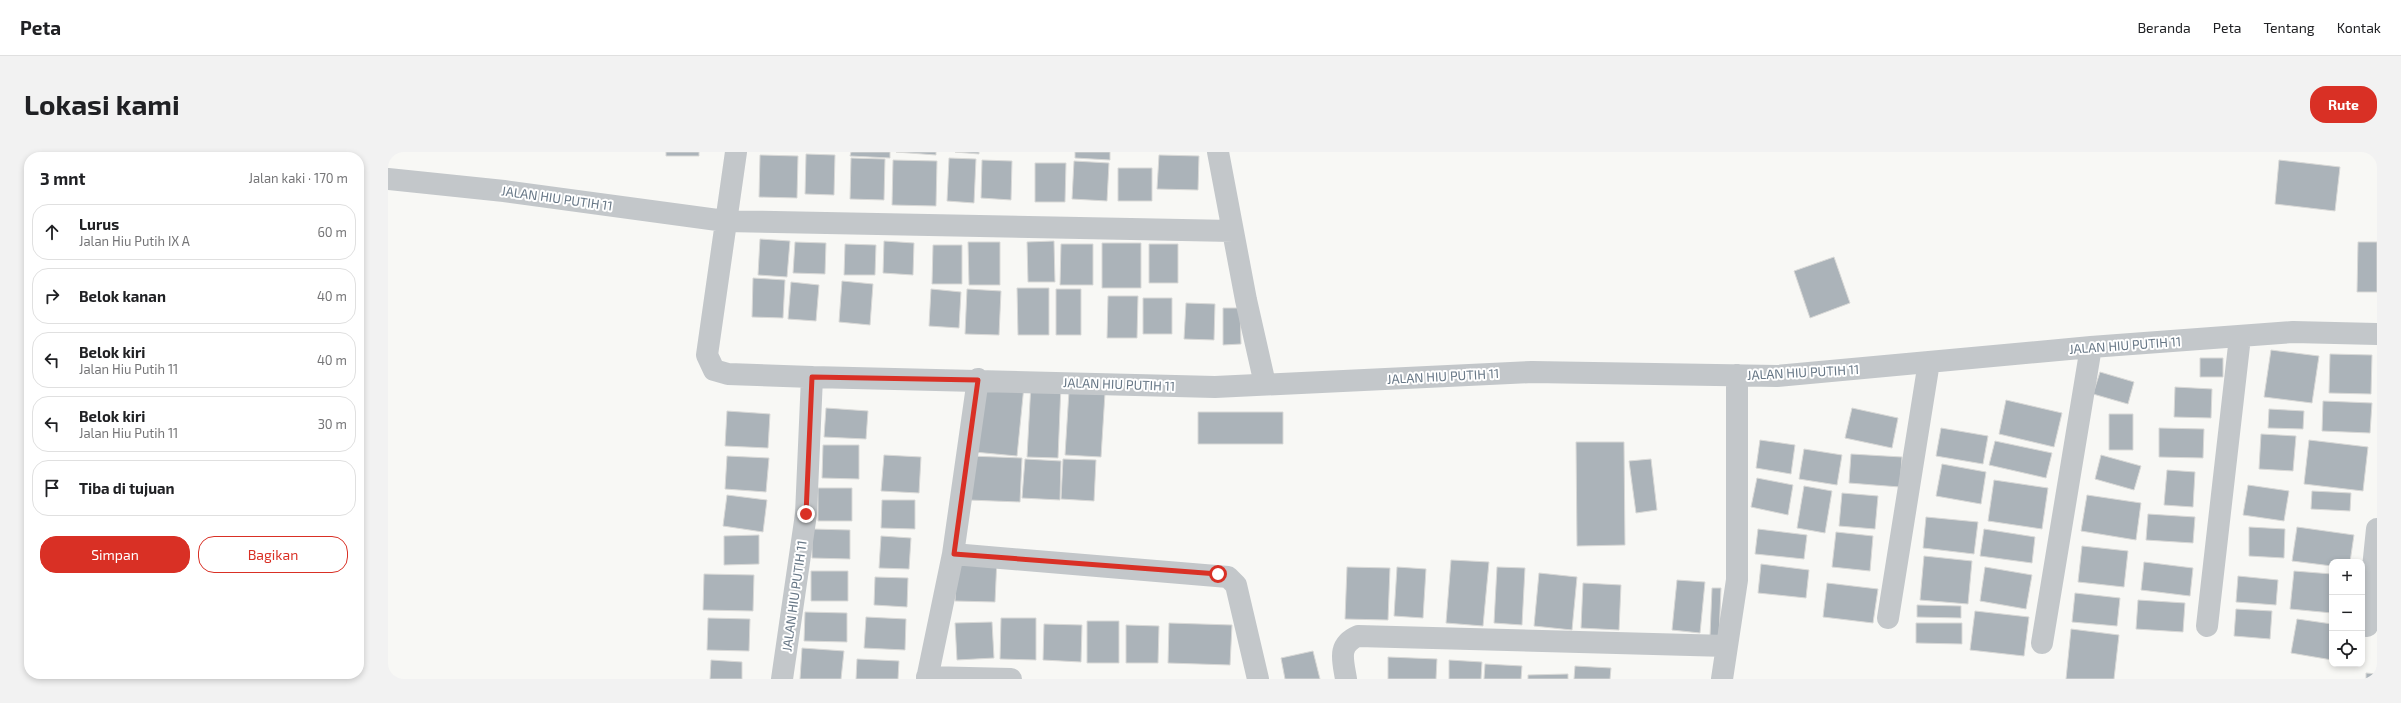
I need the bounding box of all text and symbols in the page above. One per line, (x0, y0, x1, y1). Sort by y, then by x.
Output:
text: Peta (20, 16, 61, 39)
text: Beranda (2137, 19, 2191, 36)
text: Peta (2213, 19, 2241, 36)
text: Tentang (2263, 19, 2315, 36)
text: Kontak (2337, 19, 2381, 36)
button: Rute (2310, 86, 2377, 123)
text: Lokasi kami (24, 87, 180, 121)
text: 3 mnt (40, 168, 85, 188)
text: Jalan kaki · 170 m (249, 170, 348, 186)
street label: JALAN HIU PUTIH 11 (500, 182, 614, 214)
text: Lurus (79, 215, 119, 233)
icon: ahead (41, 221, 63, 243)
text: 60 m (317, 224, 347, 240)
text: Jalan Hiu Putih IX A (79, 233, 190, 249)
icon: right (41, 285, 63, 307)
text: Belok kanan (79, 287, 166, 305)
text: 40 m (317, 288, 347, 304)
street label: JALAN HIU PUTIH 11 (2068, 333, 2182, 357)
text: Belok kiri (79, 343, 145, 361)
icon: left (41, 349, 63, 371)
text: 40 m (317, 352, 347, 368)
text: Jalan Hiu Putih 11 (79, 361, 178, 377)
street label: JALAN HIU PUTIH 11 (1747, 361, 1859, 383)
street label: JALAN HIU PUTIH 11 (1387, 365, 1499, 387)
street label: JALAN HIU PUTIH 11 (1063, 374, 1175, 394)
text: Belok kiri (79, 407, 145, 425)
icon: left (41, 413, 63, 435)
text: 30 m (318, 416, 347, 432)
text: Jalan Hiu Putih 11 (79, 425, 178, 441)
icon: arrive (41, 477, 63, 499)
text: Tiba di tujuan (79, 479, 175, 497)
route end (797, 505, 815, 523)
button: Simpan (40, 536, 190, 573)
button: Bagikan (198, 536, 348, 573)
street label: JALAN HIU PUTIH 11 (778, 539, 810, 653)
map controls (2329, 559, 2365, 667)
button: + (2329, 559, 2365, 595)
route start (1209, 565, 1227, 583)
button: − (2329, 595, 2365, 631)
button: locate (2329, 631, 2365, 667)

